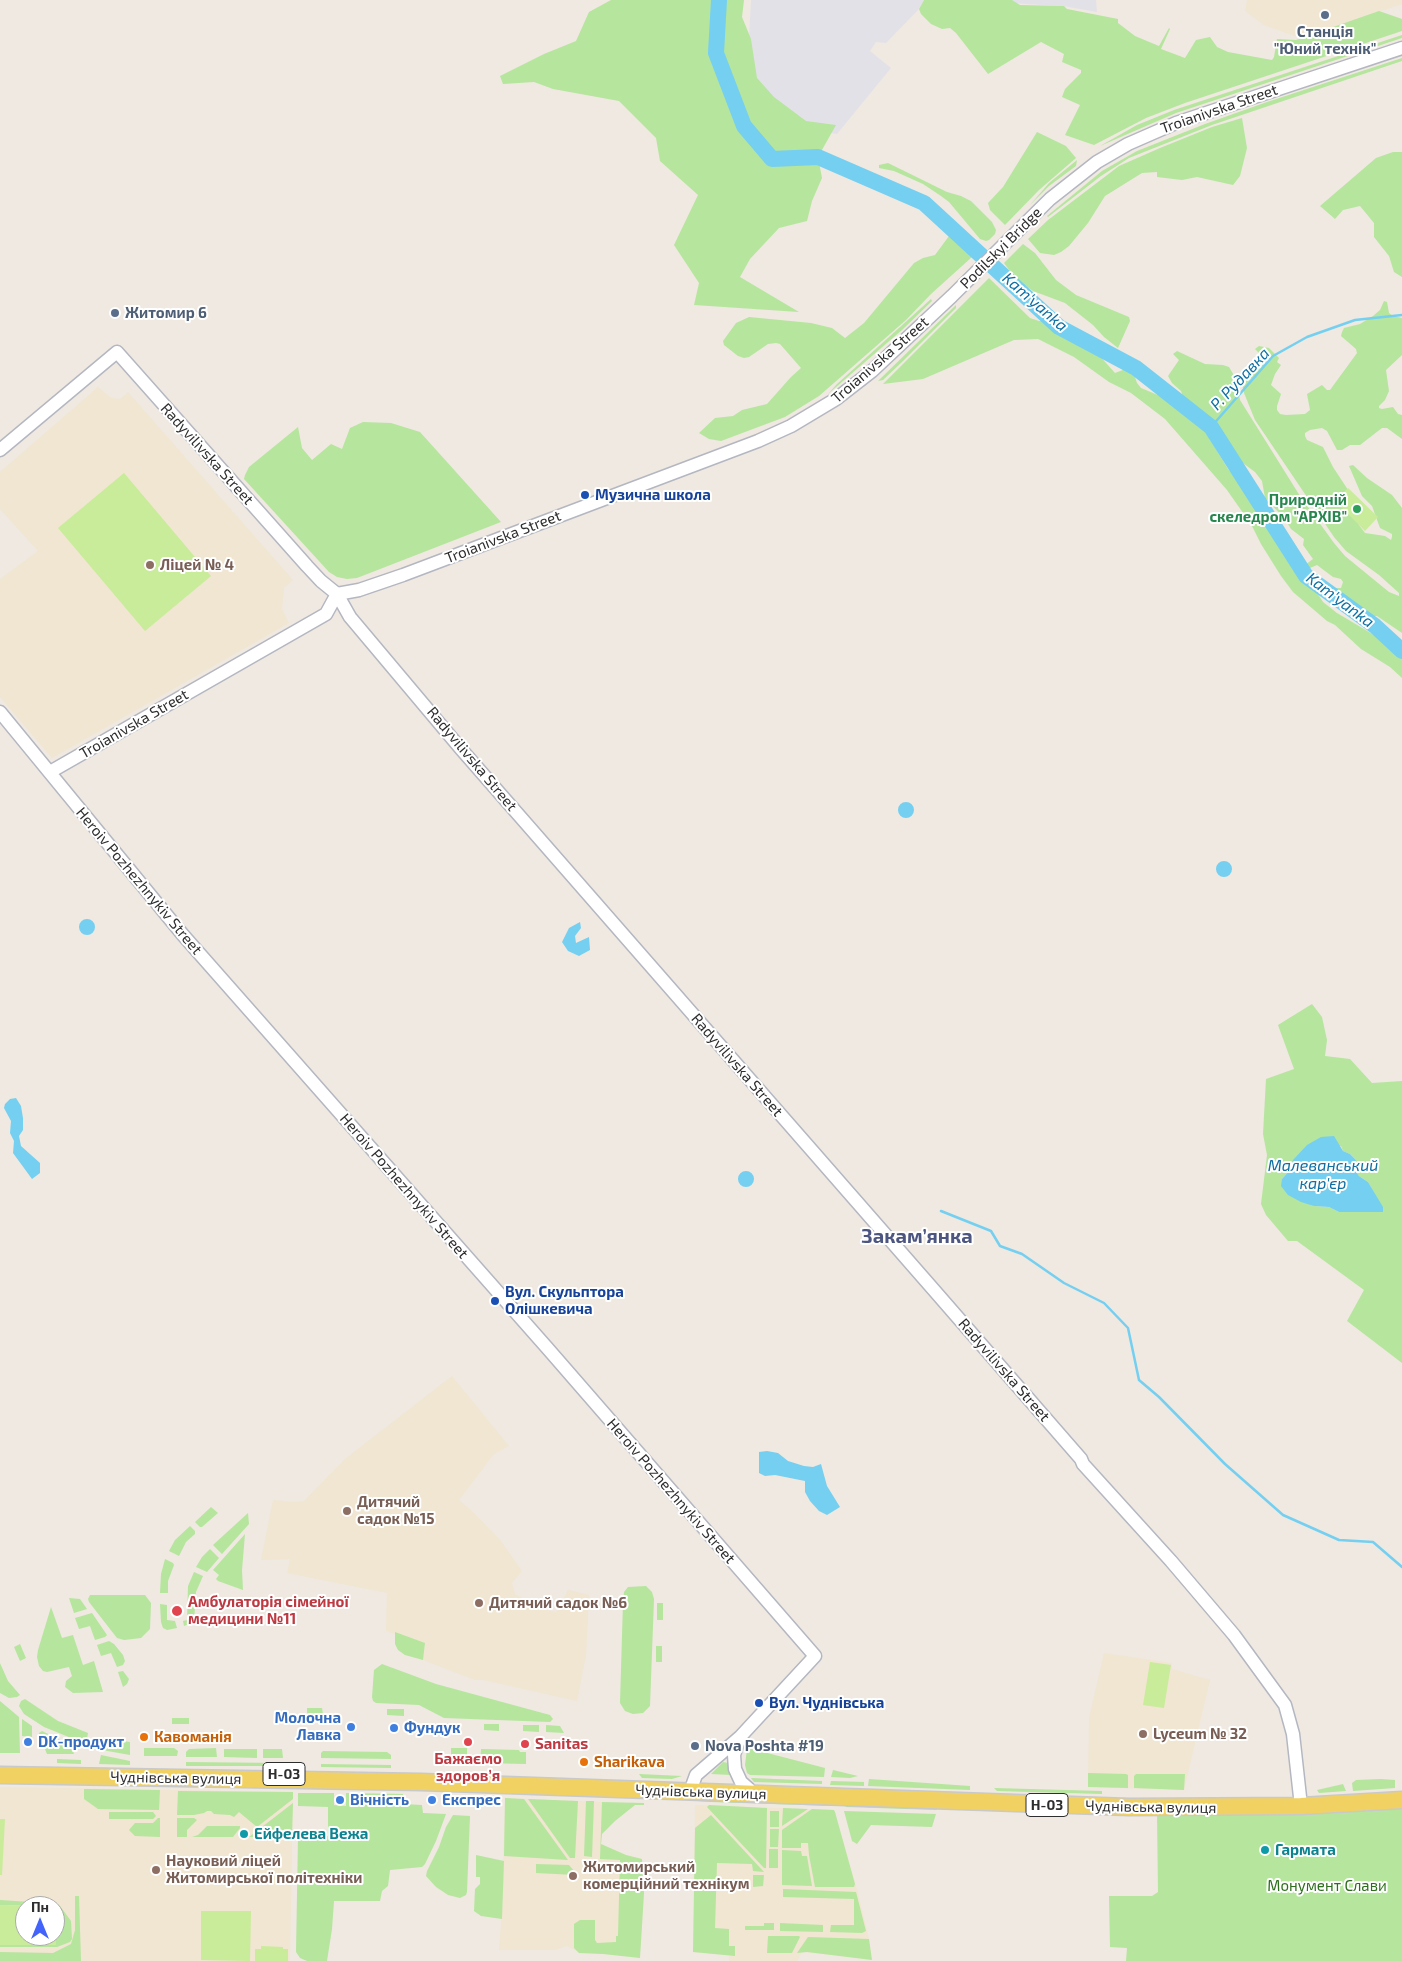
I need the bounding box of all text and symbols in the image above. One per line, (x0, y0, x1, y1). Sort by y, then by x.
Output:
marker: Станція "Юний технік" (1319, 9, 1331, 21)
place label: Станція "Юний технік" (1274, 23, 1376, 58)
street label: Troianivska Street (1158, 81, 1280, 137)
street label: Podilskyi Bridge (956, 203, 1046, 293)
water label: Kam'yanka (999, 269, 1071, 335)
place label: Житомир 6 (125, 304, 207, 322)
marker: Житомир 6 (109, 307, 121, 319)
street label: Troianivska Street (828, 313, 932, 407)
water label: Р. Рудавка (1206, 344, 1274, 414)
street label: Radyvilivska Street (157, 400, 257, 508)
place label: Музична школа (595, 486, 711, 504)
marker: Музична школа (579, 489, 591, 501)
place label: Природній скеледром "АРХІВ" (1209, 491, 1347, 526)
marker: Природній скеледром "АРХІВ" (1351, 503, 1363, 515)
street label: Troianivska Street (443, 507, 563, 567)
place label: Ліцей № 4 (160, 556, 234, 574)
marker: Ліцей № 4 (144, 559, 156, 571)
water label: Kam'yanka (1302, 568, 1378, 632)
street label: Troianivska Street (76, 686, 192, 762)
street label: Radyvilivska Street (423, 703, 521, 815)
street label: Heroiv Pozhezhnykiv Street (72, 804, 206, 958)
street label: Radyvilivska Street (687, 1010, 787, 1120)
street label: Heroiv Pozhezhnykiv Street (336, 1110, 472, 1262)
water label: Малеванський кар'єр (1268, 1156, 1378, 1194)
district label: Закам’янка (861, 1224, 973, 1248)
place label: Вул. Скульптора Олішкевича (505, 1283, 624, 1318)
marker: Вул. Скульптора Олішкевича (489, 1295, 501, 1307)
street label: Radyvilivska Street (954, 1315, 1054, 1425)
street label: Heroiv Pozhezhnykiv Street (603, 1415, 739, 1567)
place label: Дитячий садок №15 (357, 1493, 435, 1528)
marker: Дитячий садок №15 (341, 1505, 353, 1517)
place label: Амбулаторія сімейної медицини №11 (188, 1593, 349, 1628)
place label: Дитячий садок №6 (489, 1594, 627, 1612)
marker: Дитячий садок №6 (473, 1597, 485, 1609)
marker: Амбулаторія сімейної медицини №11 (170, 1604, 184, 1618)
place label: Вул. Чуднівська (769, 1694, 884, 1712)
marker: Вул. Чуднівська (753, 1697, 765, 1709)
place label: Молочна Лавка (274, 1709, 341, 1744)
place label: Фундук (404, 1719, 460, 1737)
marker: Молочна Лавка (345, 1721, 357, 1733)
marker: Фундук (388, 1722, 400, 1734)
place label: Lyceum № 32 (1153, 1725, 1247, 1743)
place label: Кавоманія (154, 1728, 232, 1746)
marker: Lyceum № 32 (1137, 1728, 1149, 1740)
marker: Кавоманія (138, 1731, 150, 1743)
place label: DK-продукт (38, 1733, 124, 1751)
place label: Sanitas (535, 1735, 588, 1753)
marker: DK-продукт (22, 1736, 34, 1748)
marker: Бажаємо здоровʼя (462, 1736, 474, 1748)
place label: Nova Poshta #19 (705, 1737, 824, 1755)
marker: Sanitas (519, 1738, 531, 1750)
marker: Nova Poshta #19 (689, 1740, 701, 1752)
place label: Бажаємо здоровʼя (434, 1750, 502, 1785)
place label: Sharikava (594, 1753, 665, 1771)
marker: Sharikava (578, 1756, 590, 1768)
road number: Н-03 (263, 1762, 305, 1786)
street label: Чуднівська вулиця (110, 1768, 242, 1788)
street label: Чуднівська вулиця (635, 1781, 767, 1803)
place label: Вічність (350, 1791, 409, 1809)
place label: Експрес (442, 1791, 501, 1809)
marker: Вічність (334, 1794, 346, 1806)
marker: Експрес (426, 1794, 438, 1806)
road number: Н-03 (1026, 1794, 1068, 1816)
street label: Чуднівська вулиця (1085, 1797, 1217, 1817)
place label: Ейфелева Вежа (254, 1825, 368, 1843)
marker: Ейфелева Вежа (238, 1828, 250, 1840)
place label: Гармата (1275, 1841, 1336, 1859)
marker: Гармата (1259, 1844, 1271, 1856)
place label: Науковий ліцей Житомирської політехніки (166, 1852, 362, 1887)
place label: Житомирський комерційний технікум (583, 1858, 749, 1893)
marker: Науковий ліцей Житомирської політехніки (150, 1864, 162, 1876)
marker: Житомирський комерційний технікум (567, 1870, 579, 1882)
park label: Монумент Слави (1267, 1877, 1387, 1895)
north arrow (15, 1896, 65, 1946)
text: Пн (31, 1898, 49, 1915)

